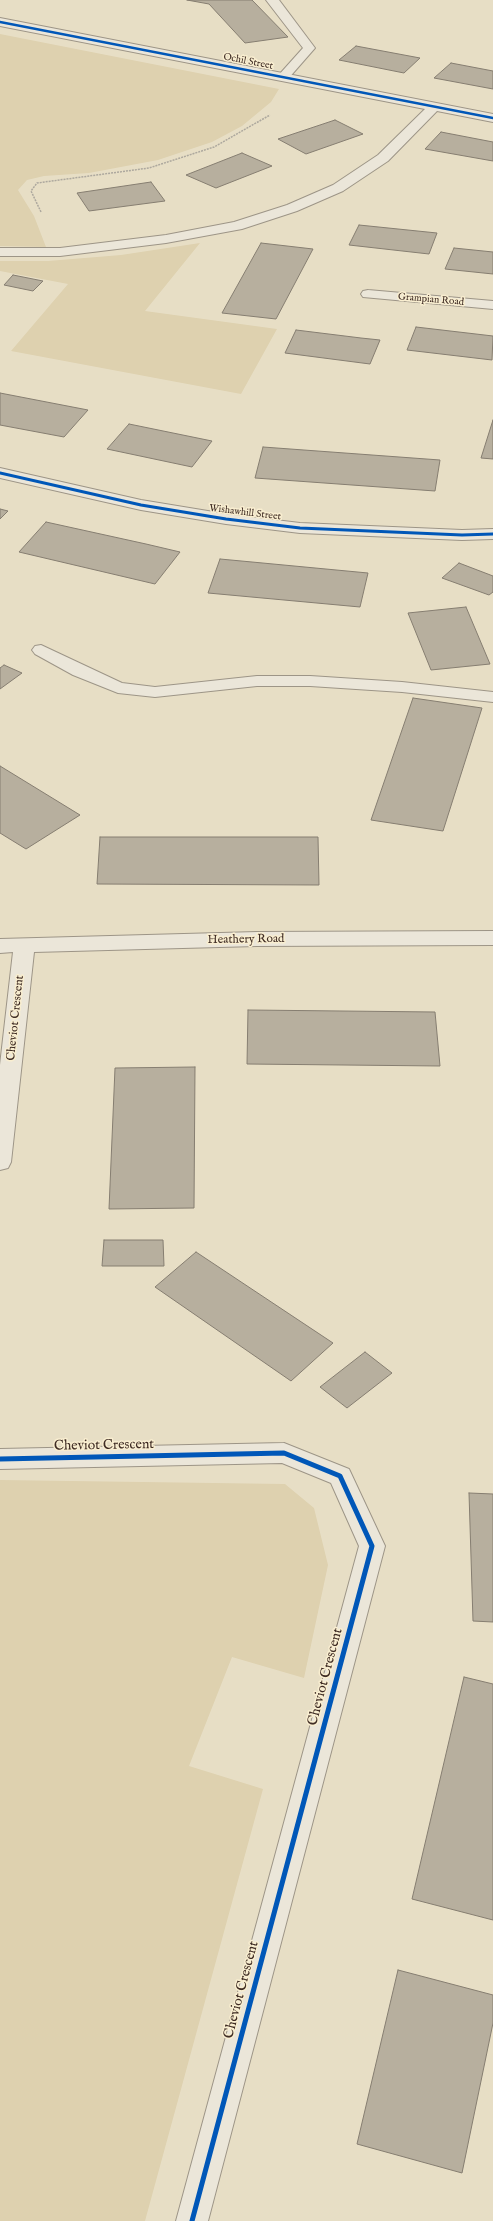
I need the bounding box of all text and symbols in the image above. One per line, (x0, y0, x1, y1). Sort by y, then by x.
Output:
street label: Ochil Street (222, 51, 274, 73)
street label: Grampian Road (398, 291, 464, 309)
street label: Wishawhill Street (208, 503, 282, 523)
street label: Heathery Road (207, 932, 285, 948)
street label: Cheviot Crescent (4, 975, 28, 1061)
street label: Cheviot Crescent (54, 1437, 154, 1455)
street label: Cheviot Crescent (305, 1626, 347, 1728)
street label: Cheviot Crescent (221, 1939, 263, 2041)

